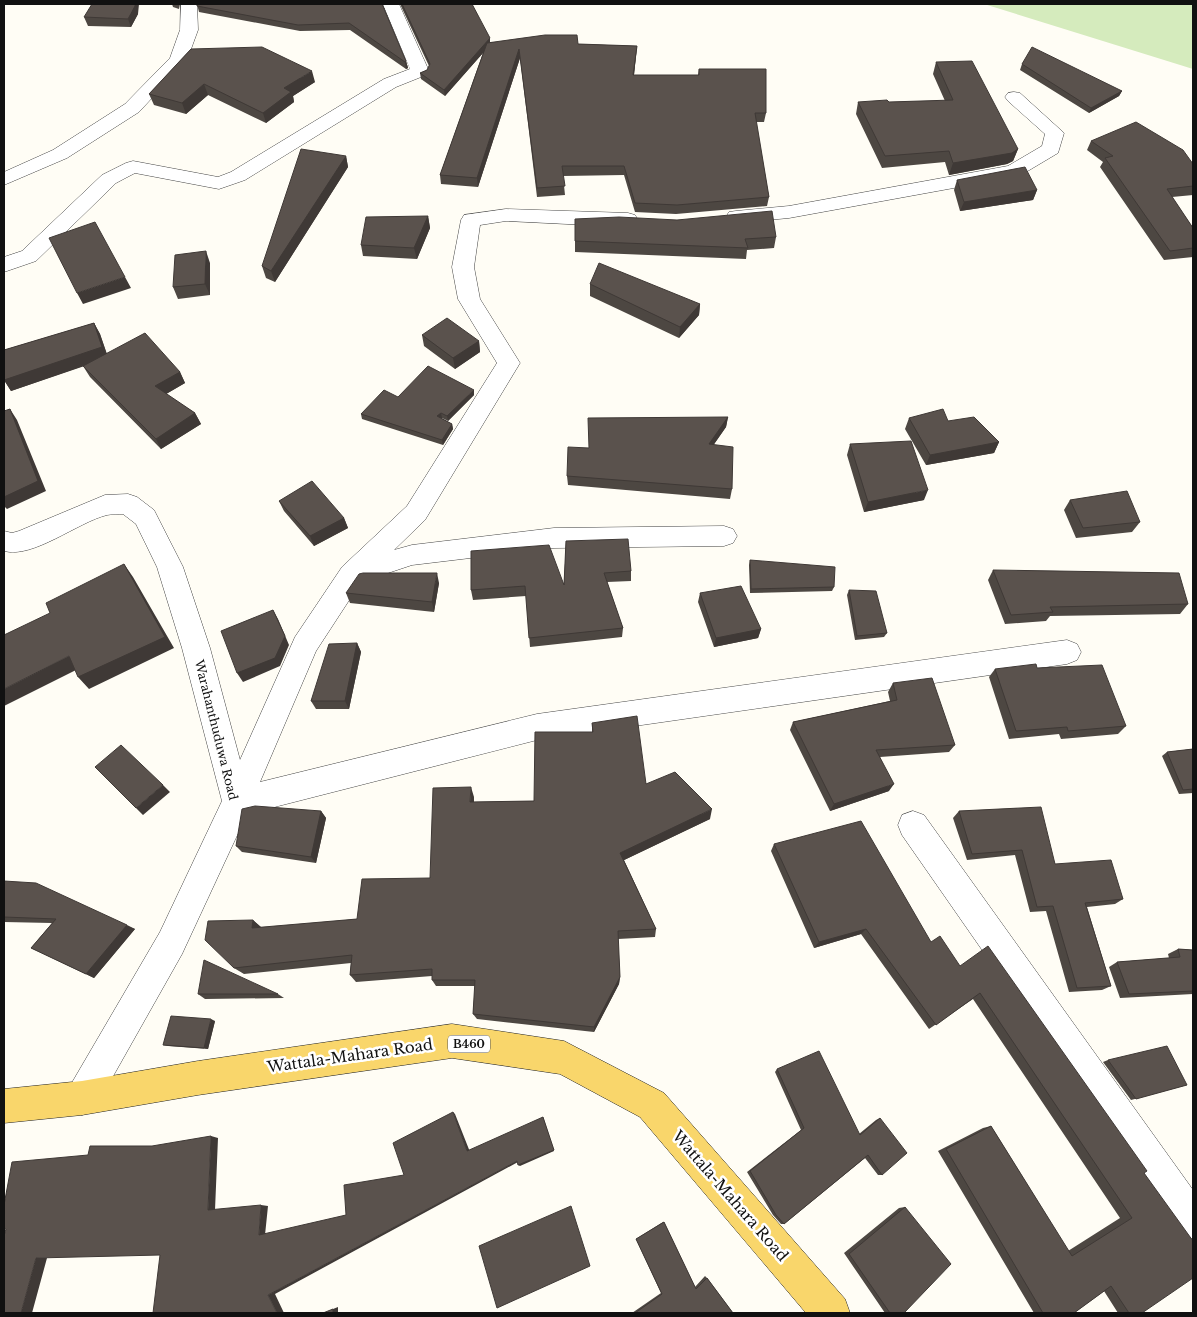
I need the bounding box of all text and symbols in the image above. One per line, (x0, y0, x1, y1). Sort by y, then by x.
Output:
street label: Warahanthuduwa Road (192, 657, 241, 802)
street label: Wattala-Mahara Road (265, 1034, 434, 1077)
road number: B460 (448, 1036, 490, 1052)
street label: Wattala-Mahara Road (668, 1126, 792, 1265)

